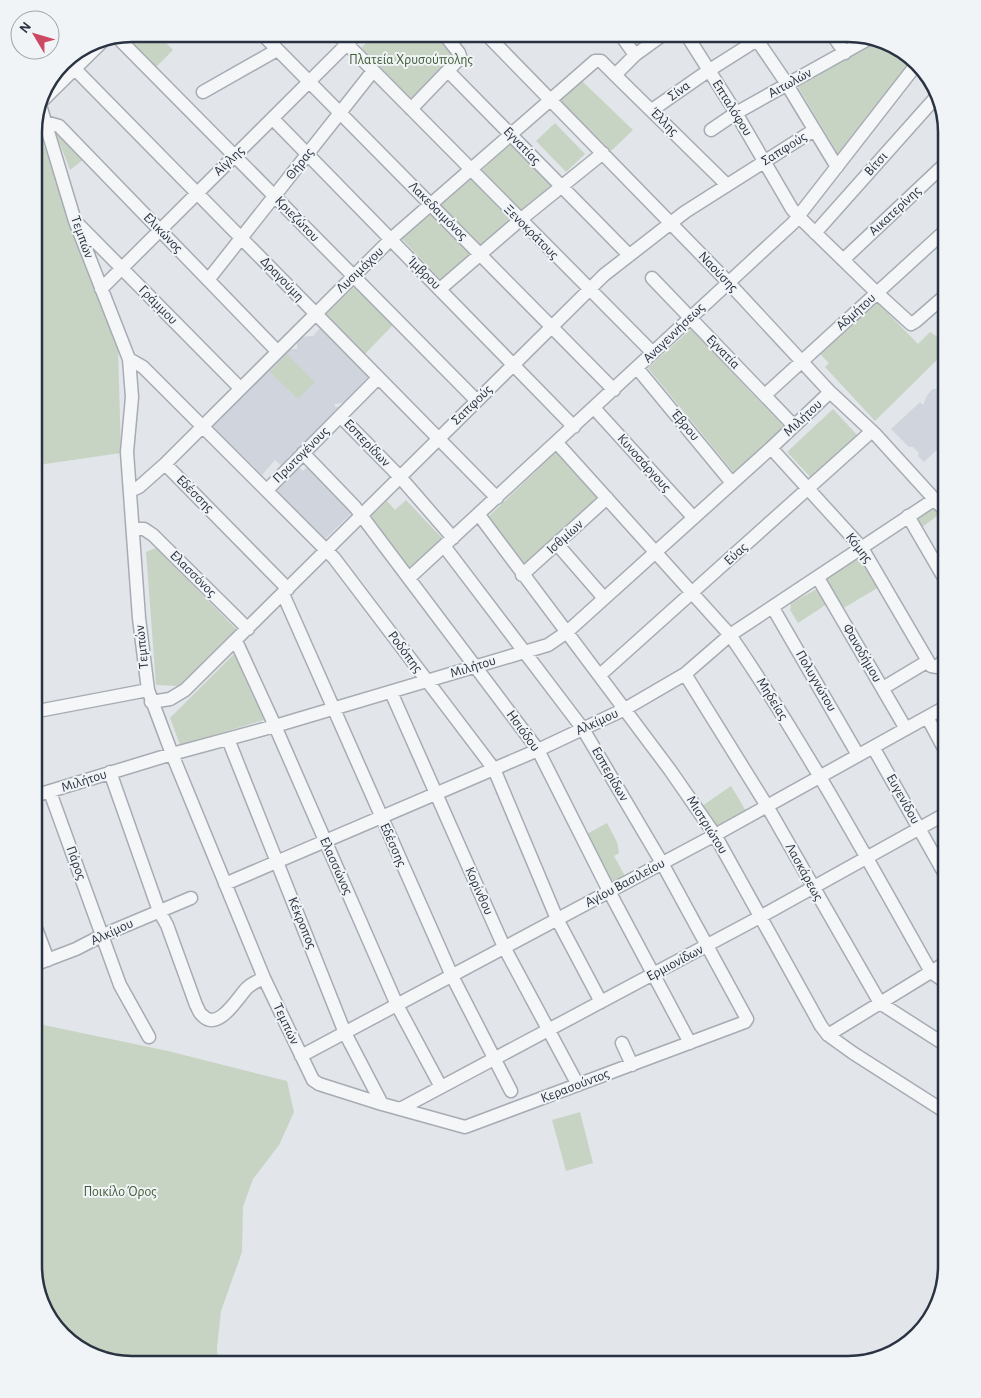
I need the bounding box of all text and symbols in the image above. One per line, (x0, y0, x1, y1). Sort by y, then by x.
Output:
north arrow (10, 10, 60, 60)
text: N (17, 19, 34, 36)
park label: Πλατεία Χρυσούπολης (349, 53, 474, 67)
street label: Αιτωλών (766, 65, 814, 101)
street label: Σίνα (665, 78, 693, 104)
street label: Επταλόφου (709, 78, 755, 138)
street label: Έλλης (647, 105, 681, 139)
street label: Εγνατίας (501, 124, 544, 168)
street label: Σαπφούς (759, 129, 810, 168)
street label: Αίγλης (211, 143, 247, 179)
street label: Θήρας (283, 145, 317, 182)
street label: Βίτσι (862, 149, 891, 179)
street label: Λακεδαιμόνος (406, 179, 470, 243)
street label: Αικατερίνης (866, 183, 924, 238)
street label: Κριεζώτου (272, 194, 322, 244)
street label: Ξενοκράτους (501, 202, 562, 263)
street label: Ελικώνος (141, 210, 186, 256)
street label: Τεμπών (68, 214, 96, 260)
street label: Λυσιμάχου (334, 244, 386, 296)
street label: Ναούσης (696, 249, 741, 295)
street label: Δραγούμη (258, 254, 306, 304)
street label: Ίμβρου (405, 254, 443, 292)
street label: Γράμμου (136, 283, 180, 327)
street label: Αδμήτου (834, 291, 878, 333)
street label: Αναγεννήσεως (641, 300, 708, 366)
street label: Εγνατία (704, 332, 742, 372)
street label: Σαπφούς (449, 382, 495, 428)
street label: Μιλήτου (781, 397, 825, 439)
street label: Έβρου (668, 407, 702, 443)
street label: Εσπερίδων (341, 417, 393, 470)
street label: Πρωτογένους (270, 424, 332, 486)
street label: Κυνοσάργους (614, 431, 674, 495)
street label: Εδέσσης (174, 473, 217, 516)
street label: Ισθμίων (544, 517, 586, 557)
street label: Κόμης (843, 530, 875, 566)
street label: Εύας (722, 540, 751, 568)
street label: Ελασσόνος (167, 548, 219, 600)
street label: Φανοδήμου (840, 621, 884, 685)
street label: Τεμπών (133, 624, 151, 670)
street label: Ροδόπης (385, 629, 425, 676)
street label: Πολυγνώτου (793, 648, 839, 714)
street label: Μιλήτου (449, 653, 497, 681)
street label: Μηδείας (754, 675, 791, 723)
street label: Αλκίμου (574, 706, 620, 738)
street label: Ησιόδου (504, 708, 542, 754)
street label: Εσπερίδων (589, 744, 631, 804)
street label: Μιλήτου (60, 767, 108, 795)
street label: Ευγενίδου (884, 772, 922, 826)
street label: Μιστριώτου (684, 794, 730, 856)
street label: Εδέσσης (377, 821, 409, 869)
street label: Ελασσώνος (317, 835, 355, 898)
street label: Λασκάρεως (783, 841, 826, 904)
street label: Πάρος (63, 844, 89, 882)
street label: Αγίου Βασιλείου (583, 856, 667, 910)
street label: Κορίνθου (462, 865, 496, 917)
street label: Κέκροπος (285, 895, 319, 951)
street label: Αλκίμου (89, 916, 135, 948)
street label: Ερμιονίδων (644, 942, 706, 984)
street label: Τεμπών (270, 1001, 302, 1047)
street label: Κερασούντος (539, 1066, 612, 1105)
park label: Ποικίλο Όρος (83, 1185, 157, 1199)

